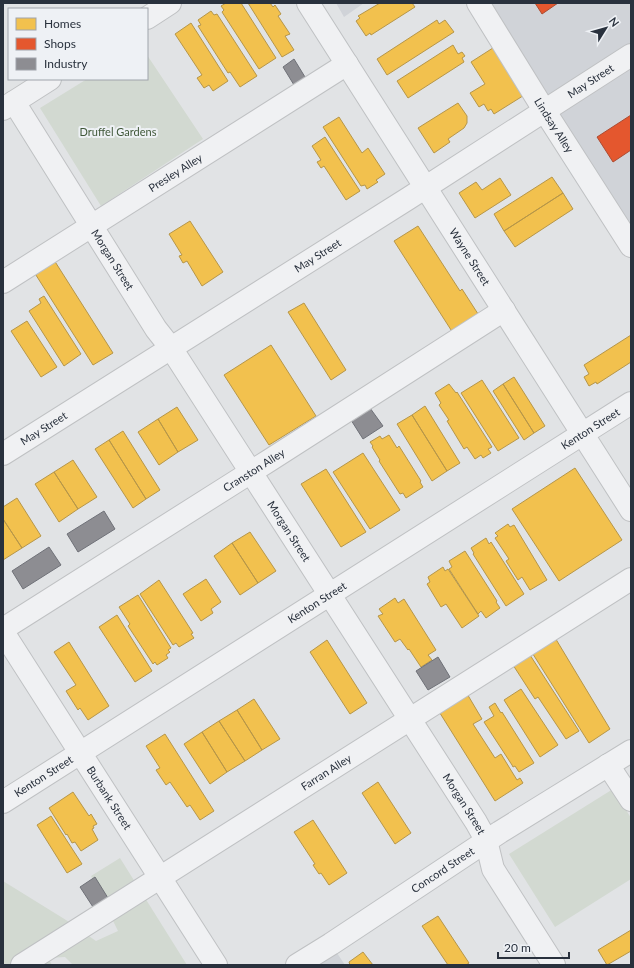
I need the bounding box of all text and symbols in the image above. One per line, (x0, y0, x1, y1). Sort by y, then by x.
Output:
legend (8, 8, 148, 80)
north arrow (586, 8, 626, 48)
text: N (607, 14, 622, 29)
text: Homes (44, 16, 81, 31)
text: Shops (44, 36, 76, 51)
text: Industry (44, 56, 88, 71)
street label: May Street (565, 61, 616, 100)
street label: Lindsay Alley (532, 95, 577, 155)
park label: Druffel Gardens (80, 125, 157, 138)
street label: Presley Alley (146, 150, 205, 194)
street label: Wayne Street (447, 225, 493, 288)
street label: Morgan Street (89, 227, 137, 292)
street label: May Street (292, 236, 343, 275)
street label: Kenton Street (558, 405, 622, 452)
street label: May Street (18, 408, 69, 448)
street label: Cranston Alley (220, 445, 287, 494)
street label: Morgan Street (265, 498, 314, 564)
street label: Kenton Street (285, 579, 348, 626)
street label: Farran Alley (298, 751, 354, 793)
street label: Kenton Street (12, 752, 75, 799)
street label: Burbank Street (85, 764, 135, 832)
street label: Morgan Street (440, 771, 488, 836)
street label: Concord Street (408, 844, 476, 895)
scale bar (498, 934, 569, 960)
text: 20 m (504, 940, 531, 955)

